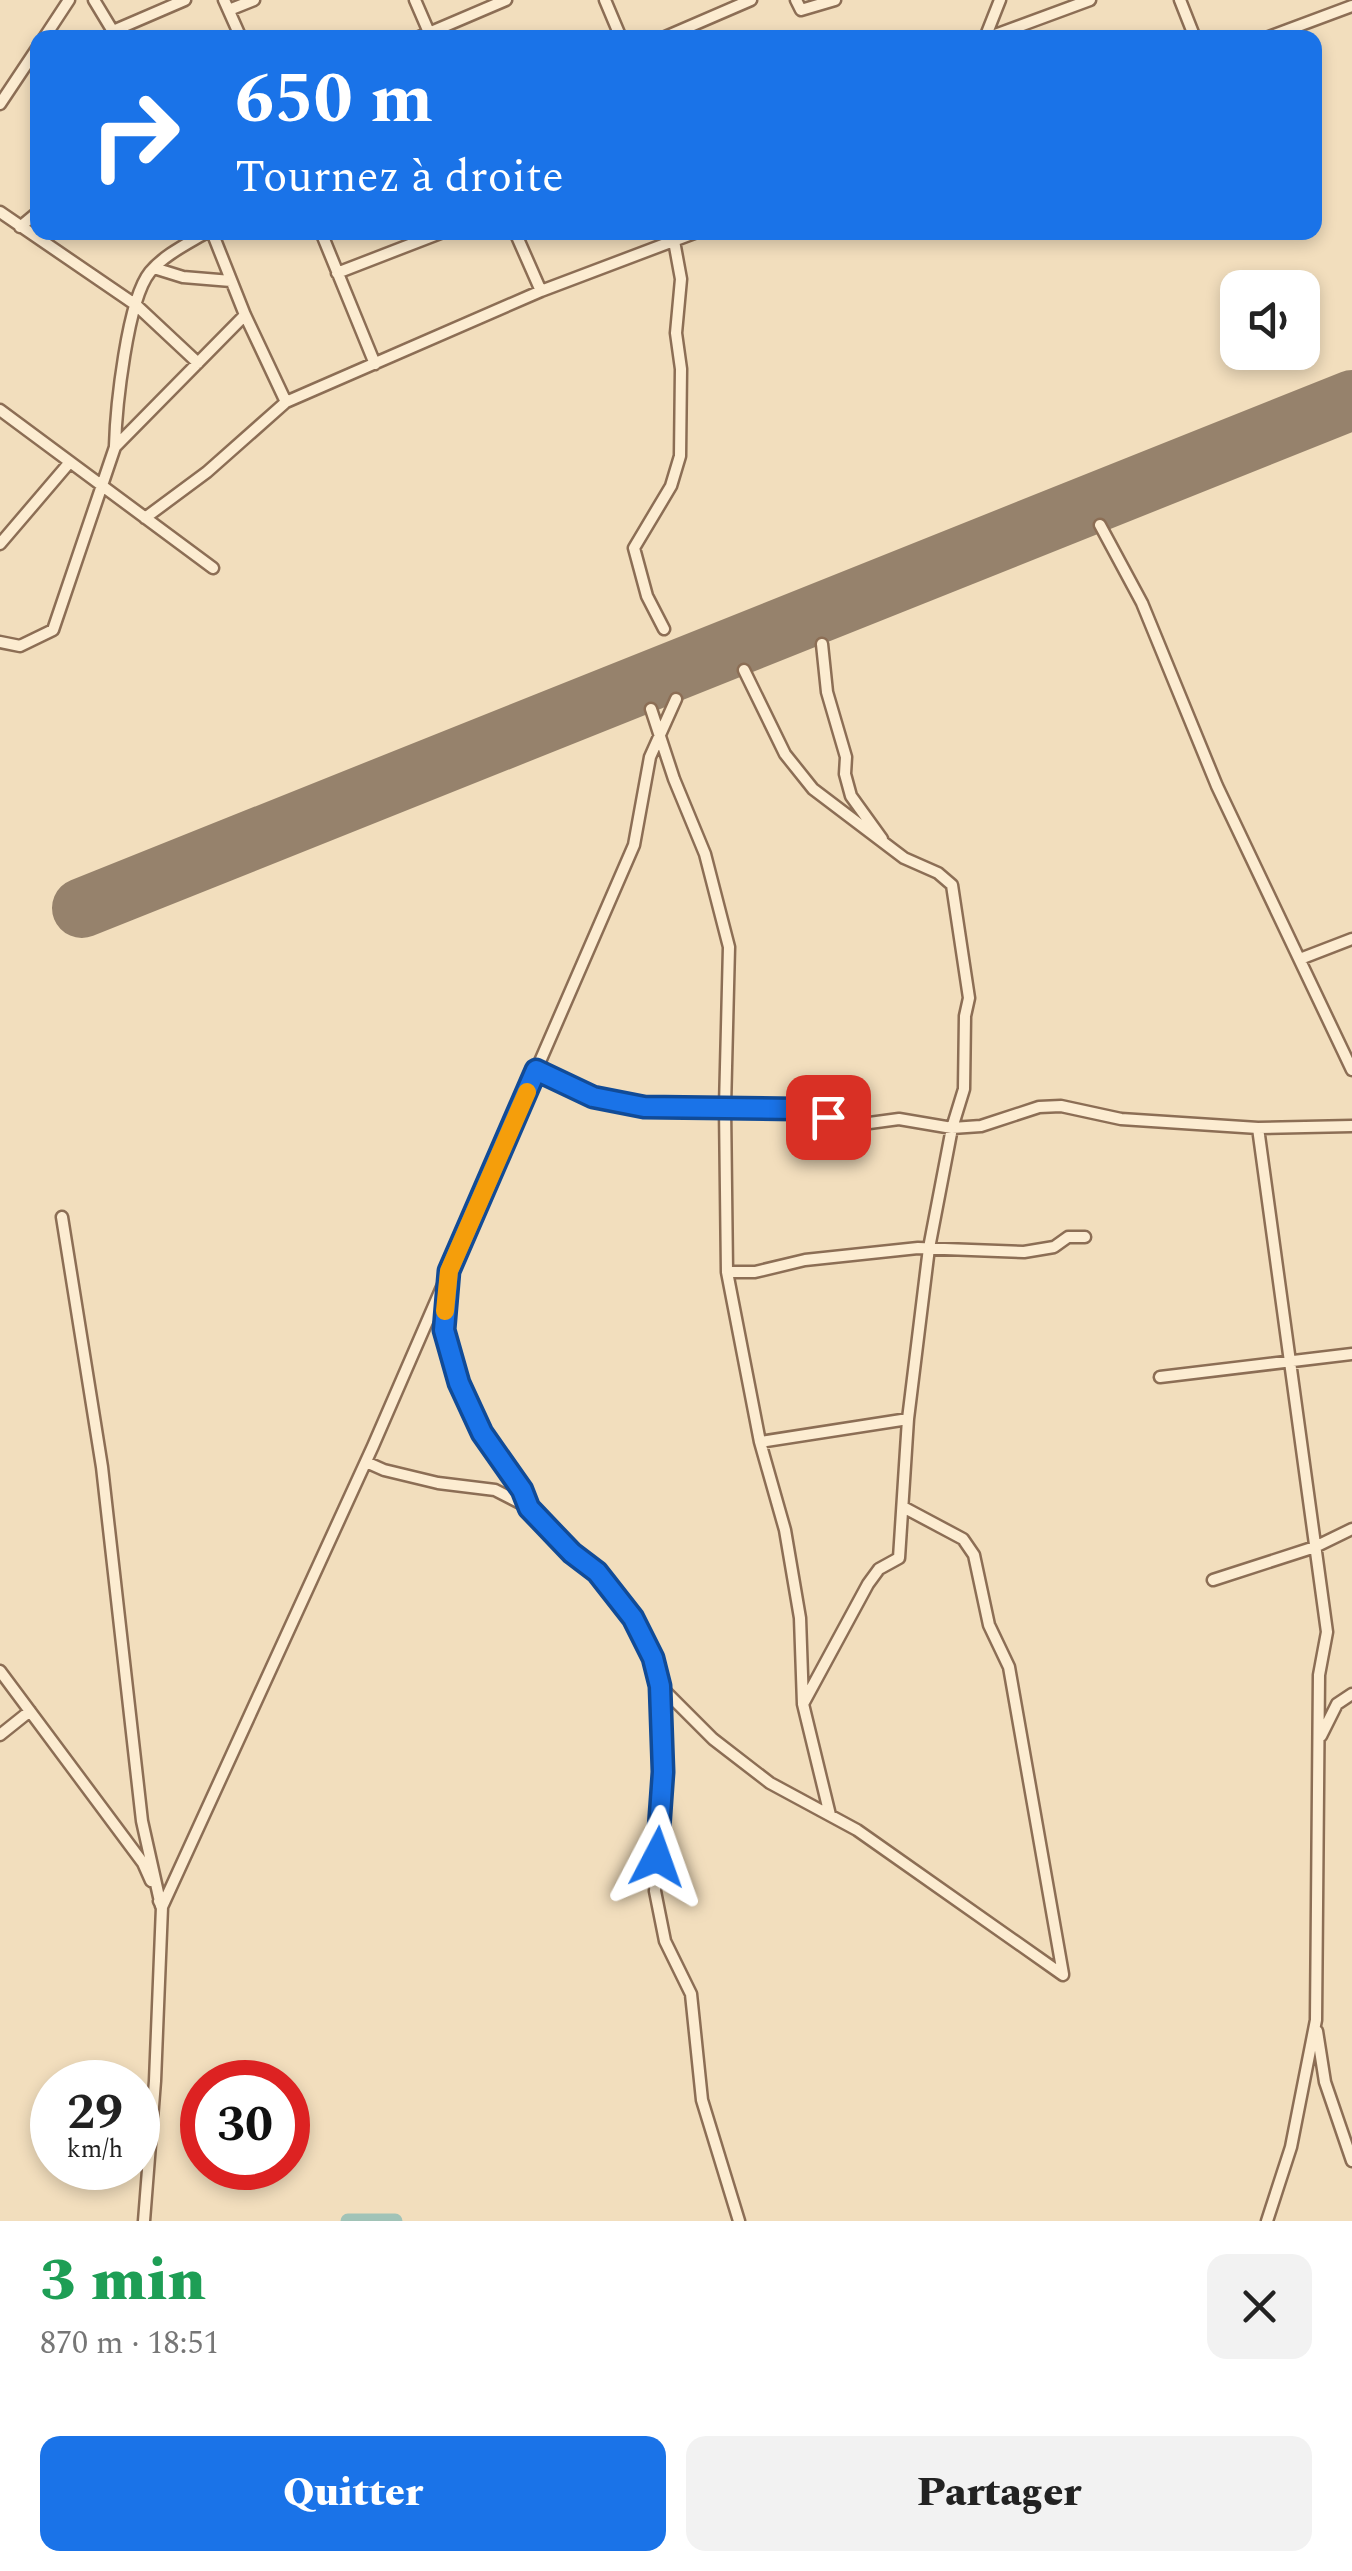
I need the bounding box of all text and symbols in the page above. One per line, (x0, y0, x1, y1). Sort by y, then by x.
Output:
text: 650 m (235, 47, 433, 153)
icon: right (70, 70, 200, 200)
text: Tournez à droite (235, 143, 564, 212)
map controls (1220, 270, 1320, 370)
button: sound (1220, 270, 1320, 370)
pin (786, 1075, 871, 1160)
icon: arrive (801, 1090, 856, 1145)
position arrow (605, 1805, 709, 1909)
speed limit sign: 30 (180, 2060, 310, 2190)
text: 29 (67, 2075, 123, 2151)
text: km/h (67, 2131, 123, 2169)
text: 3 min (40, 2235, 206, 2327)
button: close (1207, 2254, 1312, 2359)
text: 870 m · 18:51 (40, 2319, 220, 2368)
button: Quitter (40, 2436, 666, 2551)
button: Partager (686, 2436, 1312, 2551)

